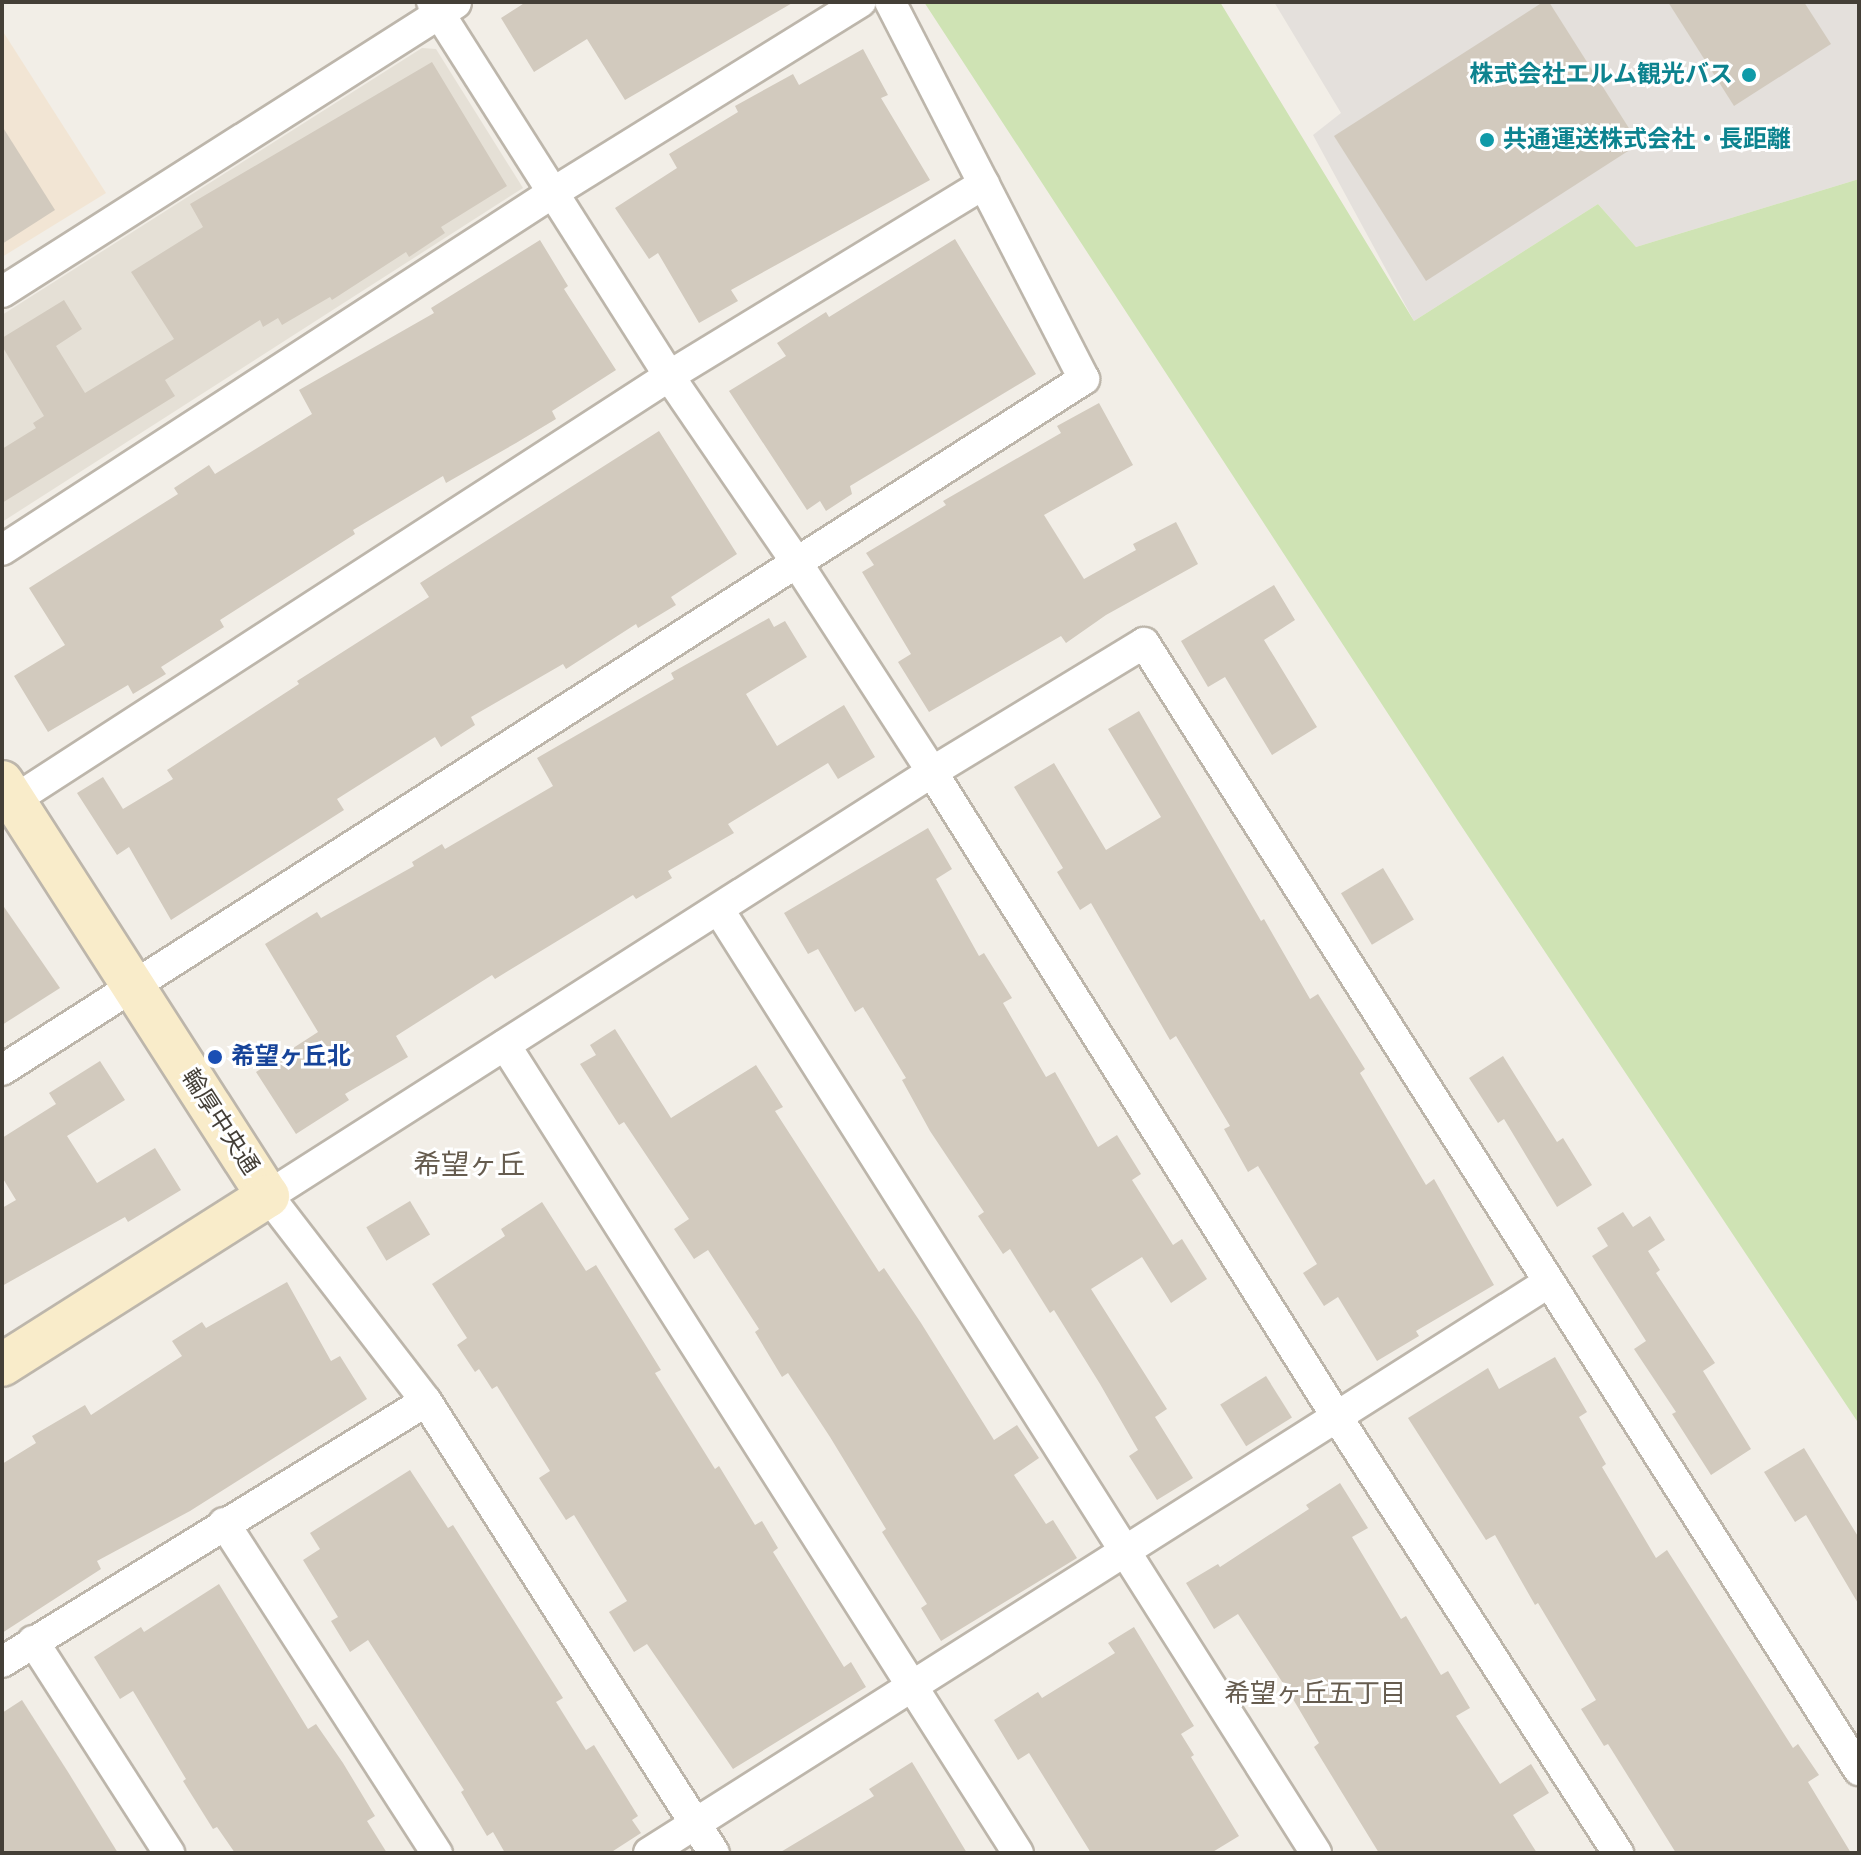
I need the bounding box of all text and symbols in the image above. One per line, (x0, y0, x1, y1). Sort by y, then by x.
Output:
place label: 株式会社エルム観光バス (1469, 61, 1733, 89)
marker: 株式会社エルム観光バス (1740, 66, 1758, 84)
place label: 共通運送株式会社・長距離 (1503, 126, 1791, 154)
marker: 共通運送株式会社・長距離 (1478, 131, 1496, 149)
place label: 希望ヶ丘北 (231, 1043, 351, 1071)
marker: 希望ヶ丘北 (206, 1048, 224, 1066)
street label: 輪厚中央通 (175, 1064, 265, 1180)
district label: 希望ヶ丘 (413, 1149, 525, 1183)
district label: 希望ヶ丘五丁目 (1224, 1679, 1406, 1711)

